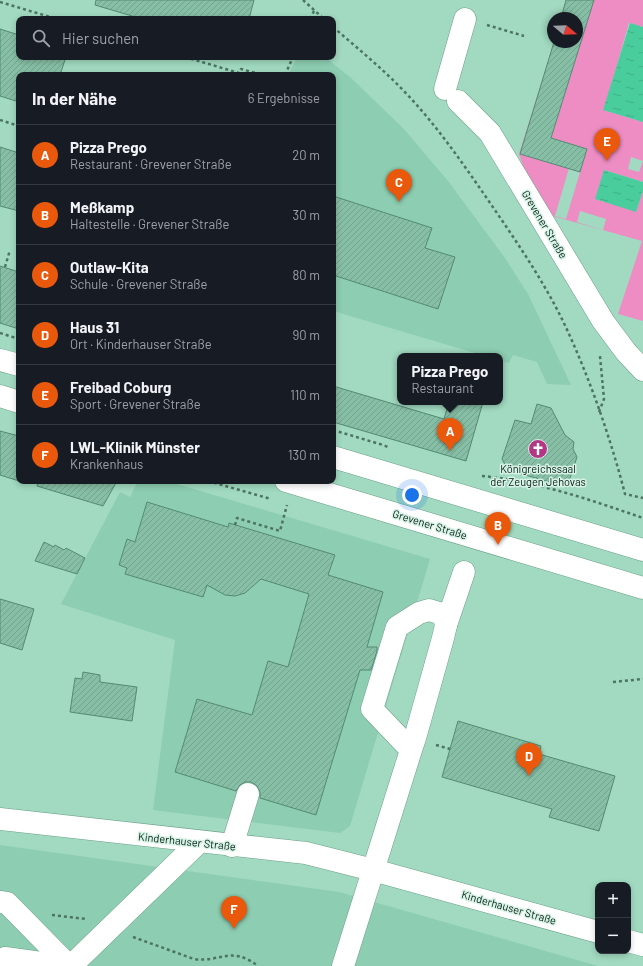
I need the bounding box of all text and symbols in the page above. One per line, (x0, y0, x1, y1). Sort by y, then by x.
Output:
north arrow (547, 12, 583, 48)
search box (16, 16, 336, 60)
icon: search (30, 27, 52, 49)
text: Hier suchen (62, 29, 139, 47)
text: In der Nähe (32, 88, 117, 108)
text: 6 Ergebnisse (248, 90, 320, 106)
pin: E (594, 128, 620, 161)
text: Pizza Prego (70, 138, 147, 156)
text: A (41, 147, 49, 163)
text: 20 m (292, 147, 320, 163)
text: Restaurant · Grevener Straße (70, 156, 232, 172)
pin: C (386, 169, 412, 202)
street label: Grevener Straße (520, 188, 571, 261)
text: Meßkamp (70, 198, 134, 216)
text: B (41, 207, 49, 223)
text: 30 m (293, 207, 320, 223)
text: Haltestelle · Grevener Straße (70, 216, 229, 232)
text: Outlaw-Kita (70, 258, 149, 276)
text: C (41, 267, 49, 283)
text: 80 m (293, 267, 320, 283)
text: Schule · Grevener Straße (70, 276, 207, 292)
text: Haus 31 (70, 318, 119, 336)
text: D (41, 327, 49, 343)
text: 90 m (293, 327, 320, 343)
text: Ort · Kinderhauser Straße (70, 336, 212, 352)
popup (397, 353, 503, 405)
text: Pizza Prego (412, 362, 488, 380)
text: Freibad Coburg (70, 378, 171, 396)
text: Restaurant (412, 380, 474, 396)
text: E (41, 387, 49, 403)
text: 110 m (290, 387, 320, 403)
text: Sport · Grevener Straße (70, 396, 201, 412)
pin: A (437, 418, 463, 451)
text: LWL-Klinik Münster (70, 438, 200, 456)
church icon: Königreichssaal der Zeugen Jehovas (527, 438, 549, 460)
text: F (41, 447, 49, 463)
text: 130 m (288, 447, 320, 463)
text: Krankenhaus (70, 456, 143, 472)
place label: Königreichssaal der Zeugen Jehovas (490, 462, 586, 488)
your location (402, 485, 422, 505)
street label: Grevener Straße (391, 506, 469, 542)
pin: B (485, 512, 511, 545)
pin: D (516, 743, 542, 776)
street label: Kinderhauser Straße (138, 829, 237, 853)
map controls (595, 882, 631, 954)
button: + (595, 882, 631, 918)
street label: Kinderhauser Straße (460, 887, 558, 927)
pin: F (221, 896, 247, 929)
button: − (595, 918, 631, 954)

